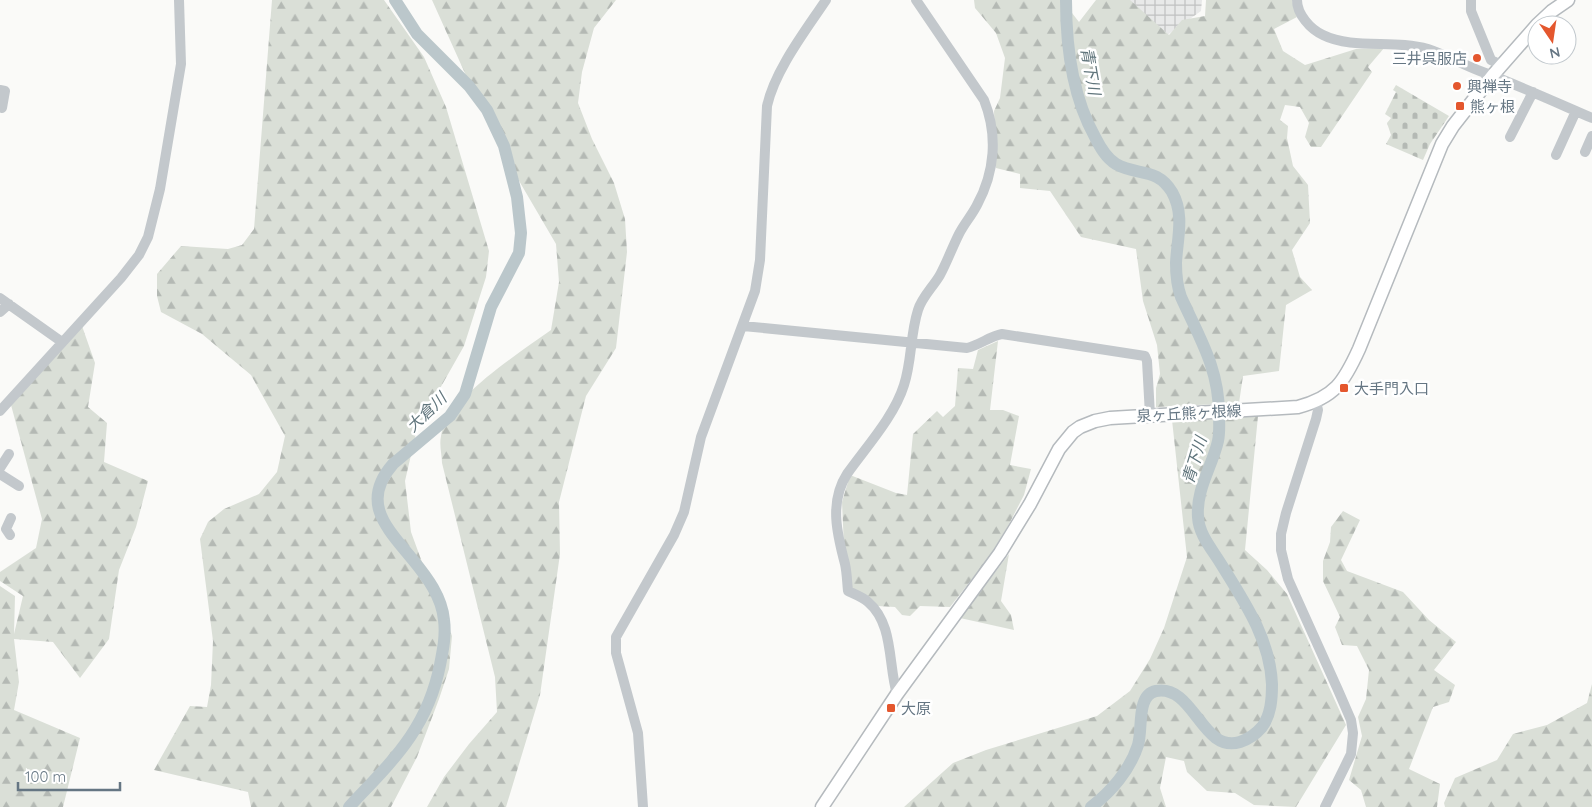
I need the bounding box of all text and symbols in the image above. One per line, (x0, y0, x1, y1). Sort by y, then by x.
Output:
north arrow (1527, 15, 1577, 65)
text: N (1548, 43, 1562, 63)
water label: 青下川 (1077, 46, 1105, 98)
place label: 三井呉服店 (1392, 49, 1467, 68)
marker: 三井呉服店 (1471, 52, 1483, 64)
place label: 興禅寺 (1467, 77, 1512, 96)
marker: 興禅寺 (1451, 80, 1463, 92)
place label: 熊ヶ根 (1470, 97, 1515, 116)
marker: 熊ヶ根 (1454, 100, 1466, 112)
place label: 大手門入口 (1354, 379, 1429, 398)
marker: 大手門入口 (1338, 382, 1350, 394)
water label: 大倉川 (402, 387, 452, 436)
street label: 泉ヶ丘熊ヶ根線 (1136, 401, 1242, 425)
water label: 青下川 (1177, 432, 1211, 486)
place label: 大原 (901, 699, 931, 718)
marker: 大原 (885, 702, 897, 714)
scale bar (18, 760, 120, 792)
text: 100 m (25, 767, 66, 786)

